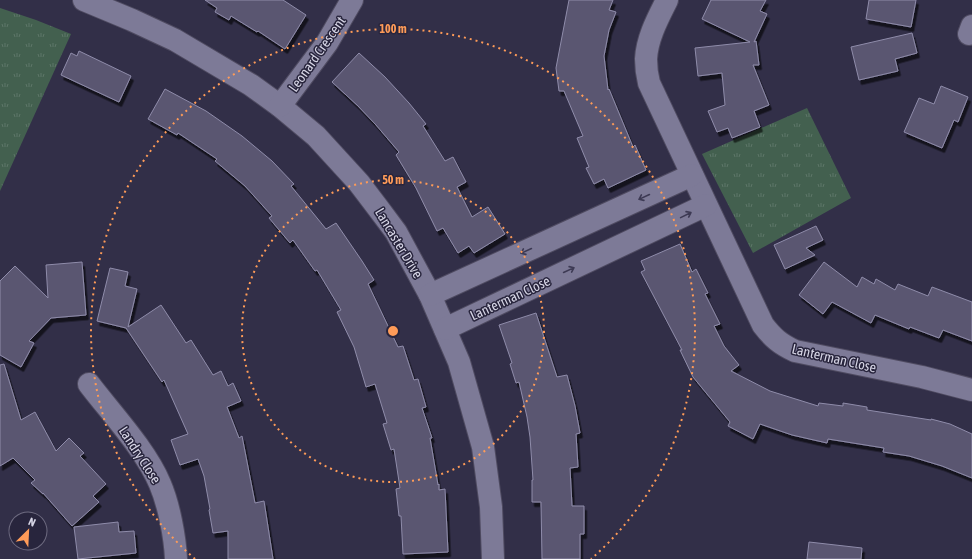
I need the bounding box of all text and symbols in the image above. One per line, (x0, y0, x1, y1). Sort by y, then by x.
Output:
street label: Leonard Crescent (285, 13, 349, 95)
text: 100 m (379, 22, 407, 36)
text: 50 m (382, 173, 404, 187)
one-way arrow (639, 194, 651, 201)
street label: Lancaster Drive (372, 205, 426, 281)
one-way arrow (680, 211, 692, 218)
one-way arrow (520, 248, 532, 255)
one-way arrow (562, 266, 574, 273)
street label: Lanterman Close (468, 273, 552, 323)
centre of rings (386, 324, 400, 338)
street label: Lanterman Close (790, 341, 878, 375)
street label: Landry Close (116, 423, 164, 487)
north arrow (8, 511, 48, 551)
text: N (27, 515, 37, 529)

